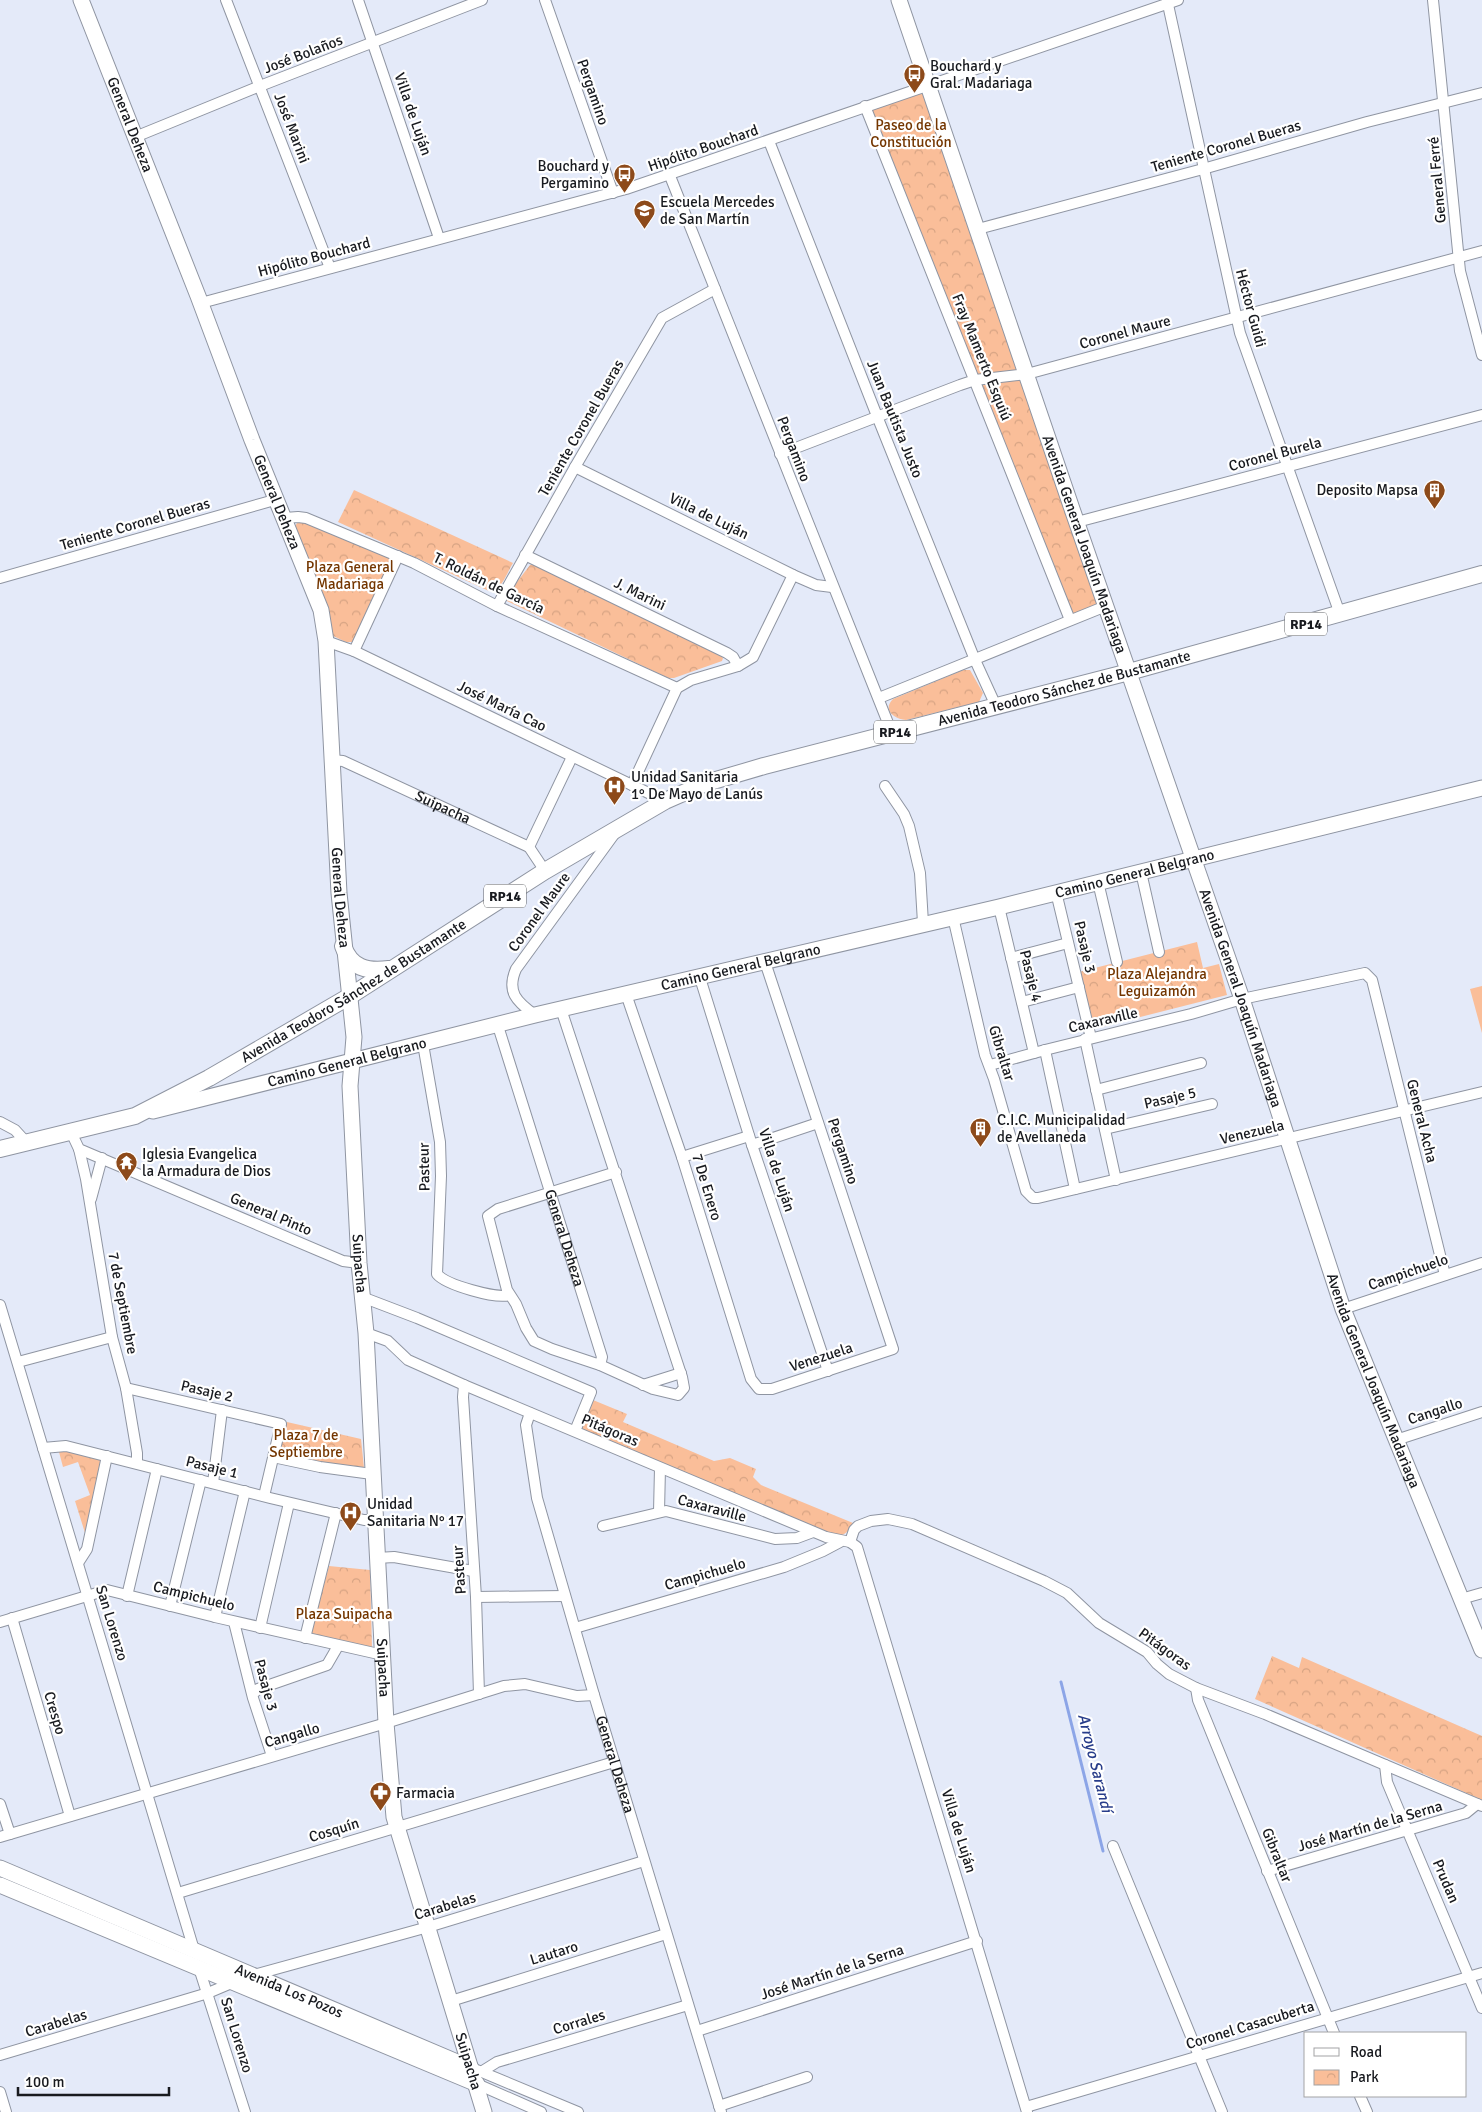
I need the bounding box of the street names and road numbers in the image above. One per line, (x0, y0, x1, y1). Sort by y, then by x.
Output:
street label: José Bolaños (261, 31, 346, 77)
street label: Pergamino (573, 57, 613, 128)
street label: Villa de Luján (390, 70, 436, 158)
street label: General Deheza (103, 74, 157, 175)
street label: José Marini (270, 90, 314, 166)
street label: Teniente Coronel Bueras (1149, 116, 1303, 176)
street label: Hipólito Bouchard (645, 121, 761, 175)
street label: General Ferré (1424, 136, 1450, 224)
street label: Hipólito Bouchard (256, 233, 372, 281)
street label: Héctor Guidi (1232, 267, 1270, 349)
street label: Fray Mamerto Esquiú (948, 291, 1016, 423)
street label: Coronel Maure (1077, 311, 1173, 353)
street label: Teniente Coronel Bueras (534, 356, 628, 500)
street label: Juan Bautista Justo (863, 357, 927, 481)
street label: Pergamino (773, 414, 815, 484)
street label: Avenida General Joaquín Madariaga (1039, 433, 1130, 656)
street label: Coronel Burela (1227, 433, 1323, 475)
street label: General Deheza (250, 452, 304, 552)
street label: Villa de Luján (666, 489, 752, 543)
street label: Teniente Coronel Bueras (58, 494, 212, 554)
street label: T. Roldán de García (430, 548, 548, 618)
street label: J. Marini (611, 574, 669, 614)
road number: RP14 (1285, 612, 1327, 636)
street label: Avenida Teodoro Sánchez de Bustamante (936, 646, 1192, 730)
street label: José María Cao (455, 677, 550, 735)
road number: RP14 (874, 720, 916, 744)
street label: Suipacha (412, 787, 473, 828)
street label: Camino General Belgrano (1053, 845, 1216, 902)
street label: General Deheza (328, 847, 354, 949)
street label: Coronel Maure (504, 869, 574, 955)
road number: RP14 (484, 884, 526, 908)
street label: Avenida General Joaquín Madariaga (1195, 886, 1286, 1110)
street label: Avenida Teodoro Sánchez de Bustamante (238, 915, 469, 1066)
street label: Pasaje 3 (1070, 919, 1100, 975)
street label: Camino General Belgrano (659, 940, 822, 994)
street label: Pasaje 4 (1016, 948, 1046, 1004)
street label: Caxaraville (1067, 1003, 1139, 1037)
street label: Gibraltar (985, 1023, 1019, 1083)
street label: Camino General Belgrano (266, 1034, 429, 1091)
street label: General Acha (1403, 1077, 1441, 1165)
street label: Pasaje 5 (1142, 1083, 1198, 1113)
street label: Pergamino (824, 1116, 862, 1187)
street label: Venezuela (1218, 1116, 1286, 1148)
street label: Villa de Luján (755, 1126, 799, 1214)
street label: Pasteur (415, 1142, 433, 1192)
street label: 7 De Enero (688, 1151, 726, 1223)
street label: General Deheza (541, 1187, 588, 1289)
street label: General Pinto (227, 1189, 315, 1239)
street label: Suipacha (349, 1234, 371, 1294)
street label: 7 de Septiembre (104, 1250, 142, 1356)
street label: Campichuelo (1366, 1250, 1451, 1294)
street label: Avenida General Joaquín Madariaga (1323, 1271, 1424, 1491)
street label: Venezuela (787, 1338, 855, 1376)
street label: Pasaje 2 (179, 1376, 235, 1406)
street label: Cangallo (1405, 1394, 1465, 1428)
street label: Pitágoras (579, 1410, 642, 1450)
street label: Pasaje 1 (184, 1452, 240, 1482)
street label: Caxaraville (676, 1490, 748, 1526)
street label: Pasteur (448, 1545, 470, 1595)
street label: Campichuelo (662, 1554, 748, 1594)
street label: Campichuelo (151, 1577, 237, 1615)
street label: San Lorenzo (92, 1583, 132, 1663)
street label: Pitágoras (1135, 1624, 1195, 1674)
street label: Suipacha (373, 1638, 394, 1698)
street label: Pasaje 3 (250, 1657, 282, 1713)
street label: Crespo (40, 1689, 70, 1737)
street label: General Deheza (592, 1713, 638, 1815)
street label: Cangallo (262, 1718, 322, 1751)
street label: Villa de Luján (938, 1787, 980, 1875)
street label: José Martín de la Serna (1296, 1797, 1444, 1855)
street label: Cosquín (307, 1814, 361, 1846)
street label: Gibraltar (1258, 1825, 1296, 1885)
street label: Prudan (1429, 1856, 1463, 1906)
street label: Carabelas (412, 1888, 478, 1924)
street label: Lautaro (528, 1937, 580, 1969)
street label: José Martín de la Serna (758, 1940, 906, 2004)
street label: Avenida Los Pozos (232, 1960, 346, 2022)
street label: San Lorenzo (217, 1995, 257, 2075)
street label: Coronel Casacuberta (1184, 1997, 1316, 2053)
street label: Carabelas (23, 2005, 89, 2041)
street label: Corrales (551, 2005, 608, 2038)
street label: Suipacha (451, 2030, 486, 2092)

